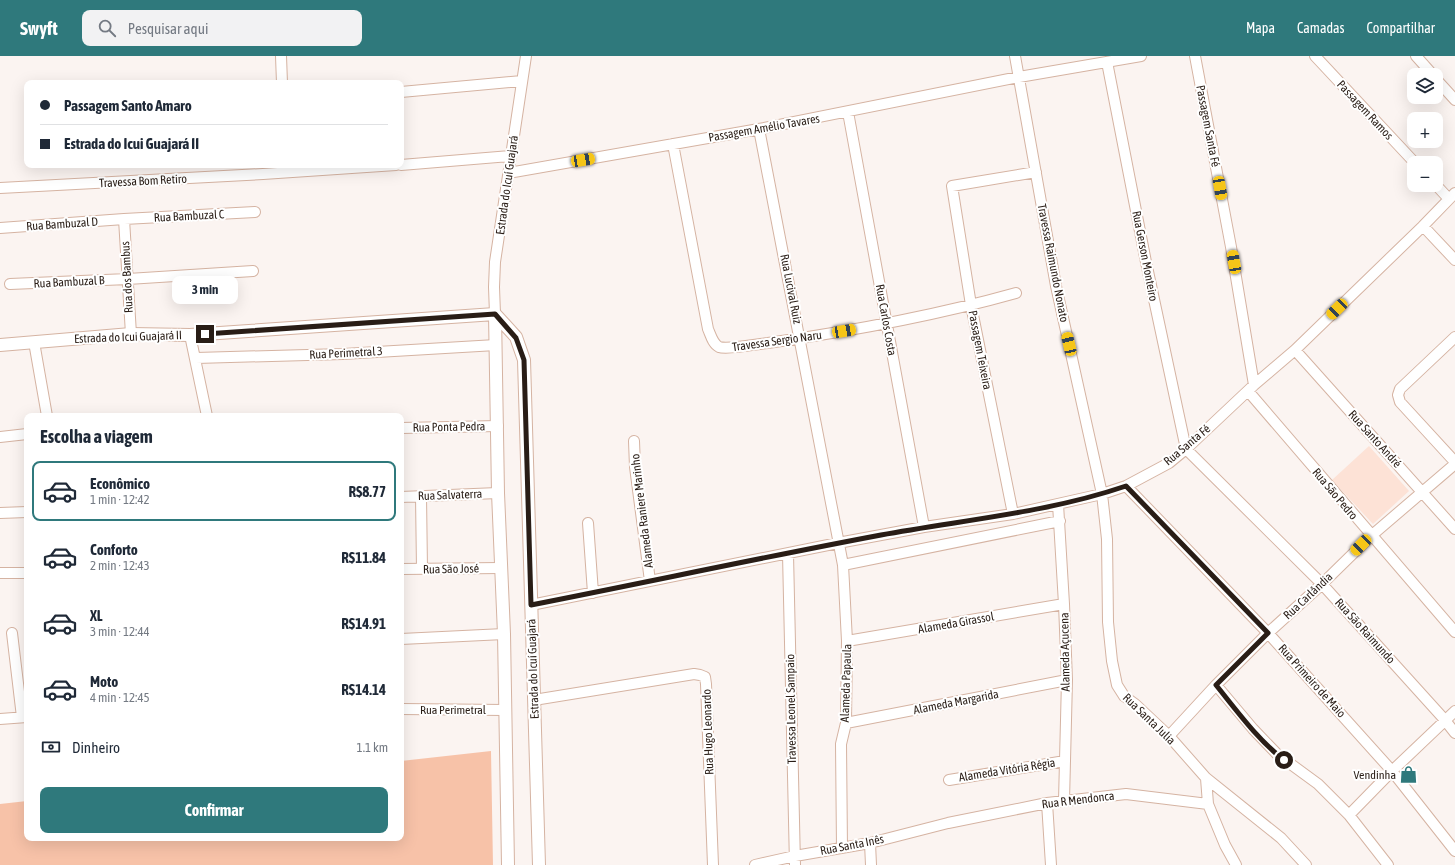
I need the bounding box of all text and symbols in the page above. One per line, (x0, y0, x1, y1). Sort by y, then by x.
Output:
search box (82, 10, 362, 46)
text: Swyft (20, 17, 58, 39)
icon: search (96, 17, 118, 39)
text: Pesquisar aqui (128, 20, 208, 37)
text: Mapa (1246, 20, 1275, 36)
text: Camadas (1297, 20, 1345, 36)
text: Compartilhar (1367, 20, 1435, 36)
map controls (1407, 68, 1443, 192)
button: layers (1407, 68, 1443, 104)
street label: Passagem Ramos (1334, 77, 1396, 143)
street label: Passagem Santa Fé (1193, 84, 1223, 168)
text: Passagem Santo Amaro (64, 97, 192, 114)
street label: Passagem Amélio Tavares (707, 111, 821, 145)
button: + (1407, 112, 1443, 148)
street label: Estrada do Icuí Guajará (493, 134, 521, 236)
text: Estrada do Icui Guajará II (64, 135, 199, 152)
car (570, 152, 596, 168)
button: − (1407, 156, 1443, 192)
street label: Travessa Bom Retiro (99, 172, 188, 190)
car (1212, 175, 1228, 201)
street label: Travessa Raimundo Nonato (1035, 203, 1071, 324)
street label: Rua Bambuzal C (153, 207, 225, 225)
street label: Rua Gerson Monteiro (1129, 210, 1161, 303)
street label: Rua Bambuzal D (26, 214, 99, 233)
street label: Rua dos Bambus (118, 241, 136, 313)
car (1226, 249, 1242, 275)
street label: Rua Lucival Ruiz (777, 253, 805, 326)
street label: Rua Bambuzal B (33, 273, 105, 291)
callout: 3 min (172, 276, 238, 304)
text: 3 min (192, 282, 218, 297)
street label: Rua Carlos Costa (873, 283, 899, 357)
car (1324, 296, 1350, 322)
street label: Passagem Teixeira (965, 309, 995, 391)
car (831, 323, 857, 339)
route end (196, 325, 214, 343)
street label: Estrada do Icui Guajará II (74, 328, 182, 346)
street label: Travessa Sergio Naru (731, 328, 823, 354)
car (1060, 331, 1078, 357)
street label: Rua Perimetral 3 (309, 344, 383, 362)
street label: Rua Santo André (1346, 407, 1404, 471)
street label: Rua Ponta Pedra (413, 419, 485, 435)
street label: Rua Santa Fé (1161, 422, 1213, 468)
text: Escolha a viagem (40, 426, 153, 447)
street label: Alameda Raniere Marinho (628, 453, 656, 569)
street label: Rua São Pedro (1309, 465, 1361, 523)
icon: car (42, 473, 78, 509)
text: Econômico (90, 475, 150, 492)
text: R$8.77 (348, 483, 386, 500)
street label: Rua Salvaterra (418, 487, 482, 503)
text: 1 min · 12:42 (90, 492, 150, 507)
car (1348, 532, 1374, 558)
icon: car (42, 539, 78, 575)
text: Conforto (90, 541, 138, 558)
text: R$11.84 (341, 549, 386, 566)
text: 2 min · 12:43 (90, 558, 150, 573)
street label: Rua São José (423, 562, 479, 576)
street label: Rua Carlândia (1280, 570, 1336, 622)
street label: Rua São Raimundo (1332, 596, 1398, 667)
icon: car (42, 605, 78, 641)
text: XL (90, 607, 103, 624)
street label: Alameda Girassol (917, 609, 996, 637)
street label: Alameda Açucena (1057, 612, 1073, 692)
text: R$14.91 (341, 615, 386, 632)
street label: Estrada do Icuí Guajará (524, 619, 542, 719)
text: 3 min · 12:44 (90, 624, 150, 639)
street label: Rua Primeiro de Maio (1275, 642, 1349, 721)
street label: Alameda Papaula (838, 643, 854, 723)
street label: Travessa Leonel Sampaio (783, 653, 799, 764)
icon: car (42, 671, 78, 707)
text: Moto (90, 673, 118, 690)
text: R$14.14 (341, 681, 386, 698)
street label: Alameda Margarida (912, 687, 1000, 717)
street label: Rua Hugo Leonardo (699, 688, 716, 775)
text: 4 min · 12:45 (90, 690, 150, 705)
street label: Rua Santa Julia (1120, 691, 1178, 747)
street label: Rua Perimetral (420, 703, 487, 717)
icon: cash (40, 736, 62, 758)
text: Dinheiro (72, 739, 120, 756)
text: 1.1 km (357, 740, 388, 755)
route start (1275, 751, 1293, 769)
street label: Alameda Vitória Régia (958, 755, 1056, 785)
shop icon: Vendinha (1399, 765, 1419, 785)
place label: Vendinha (1354, 768, 1396, 782)
button: Confirmar (40, 787, 388, 833)
street label: Rua R Mendonca (1041, 789, 1115, 811)
street label: Rua Santa Inês (819, 832, 885, 858)

